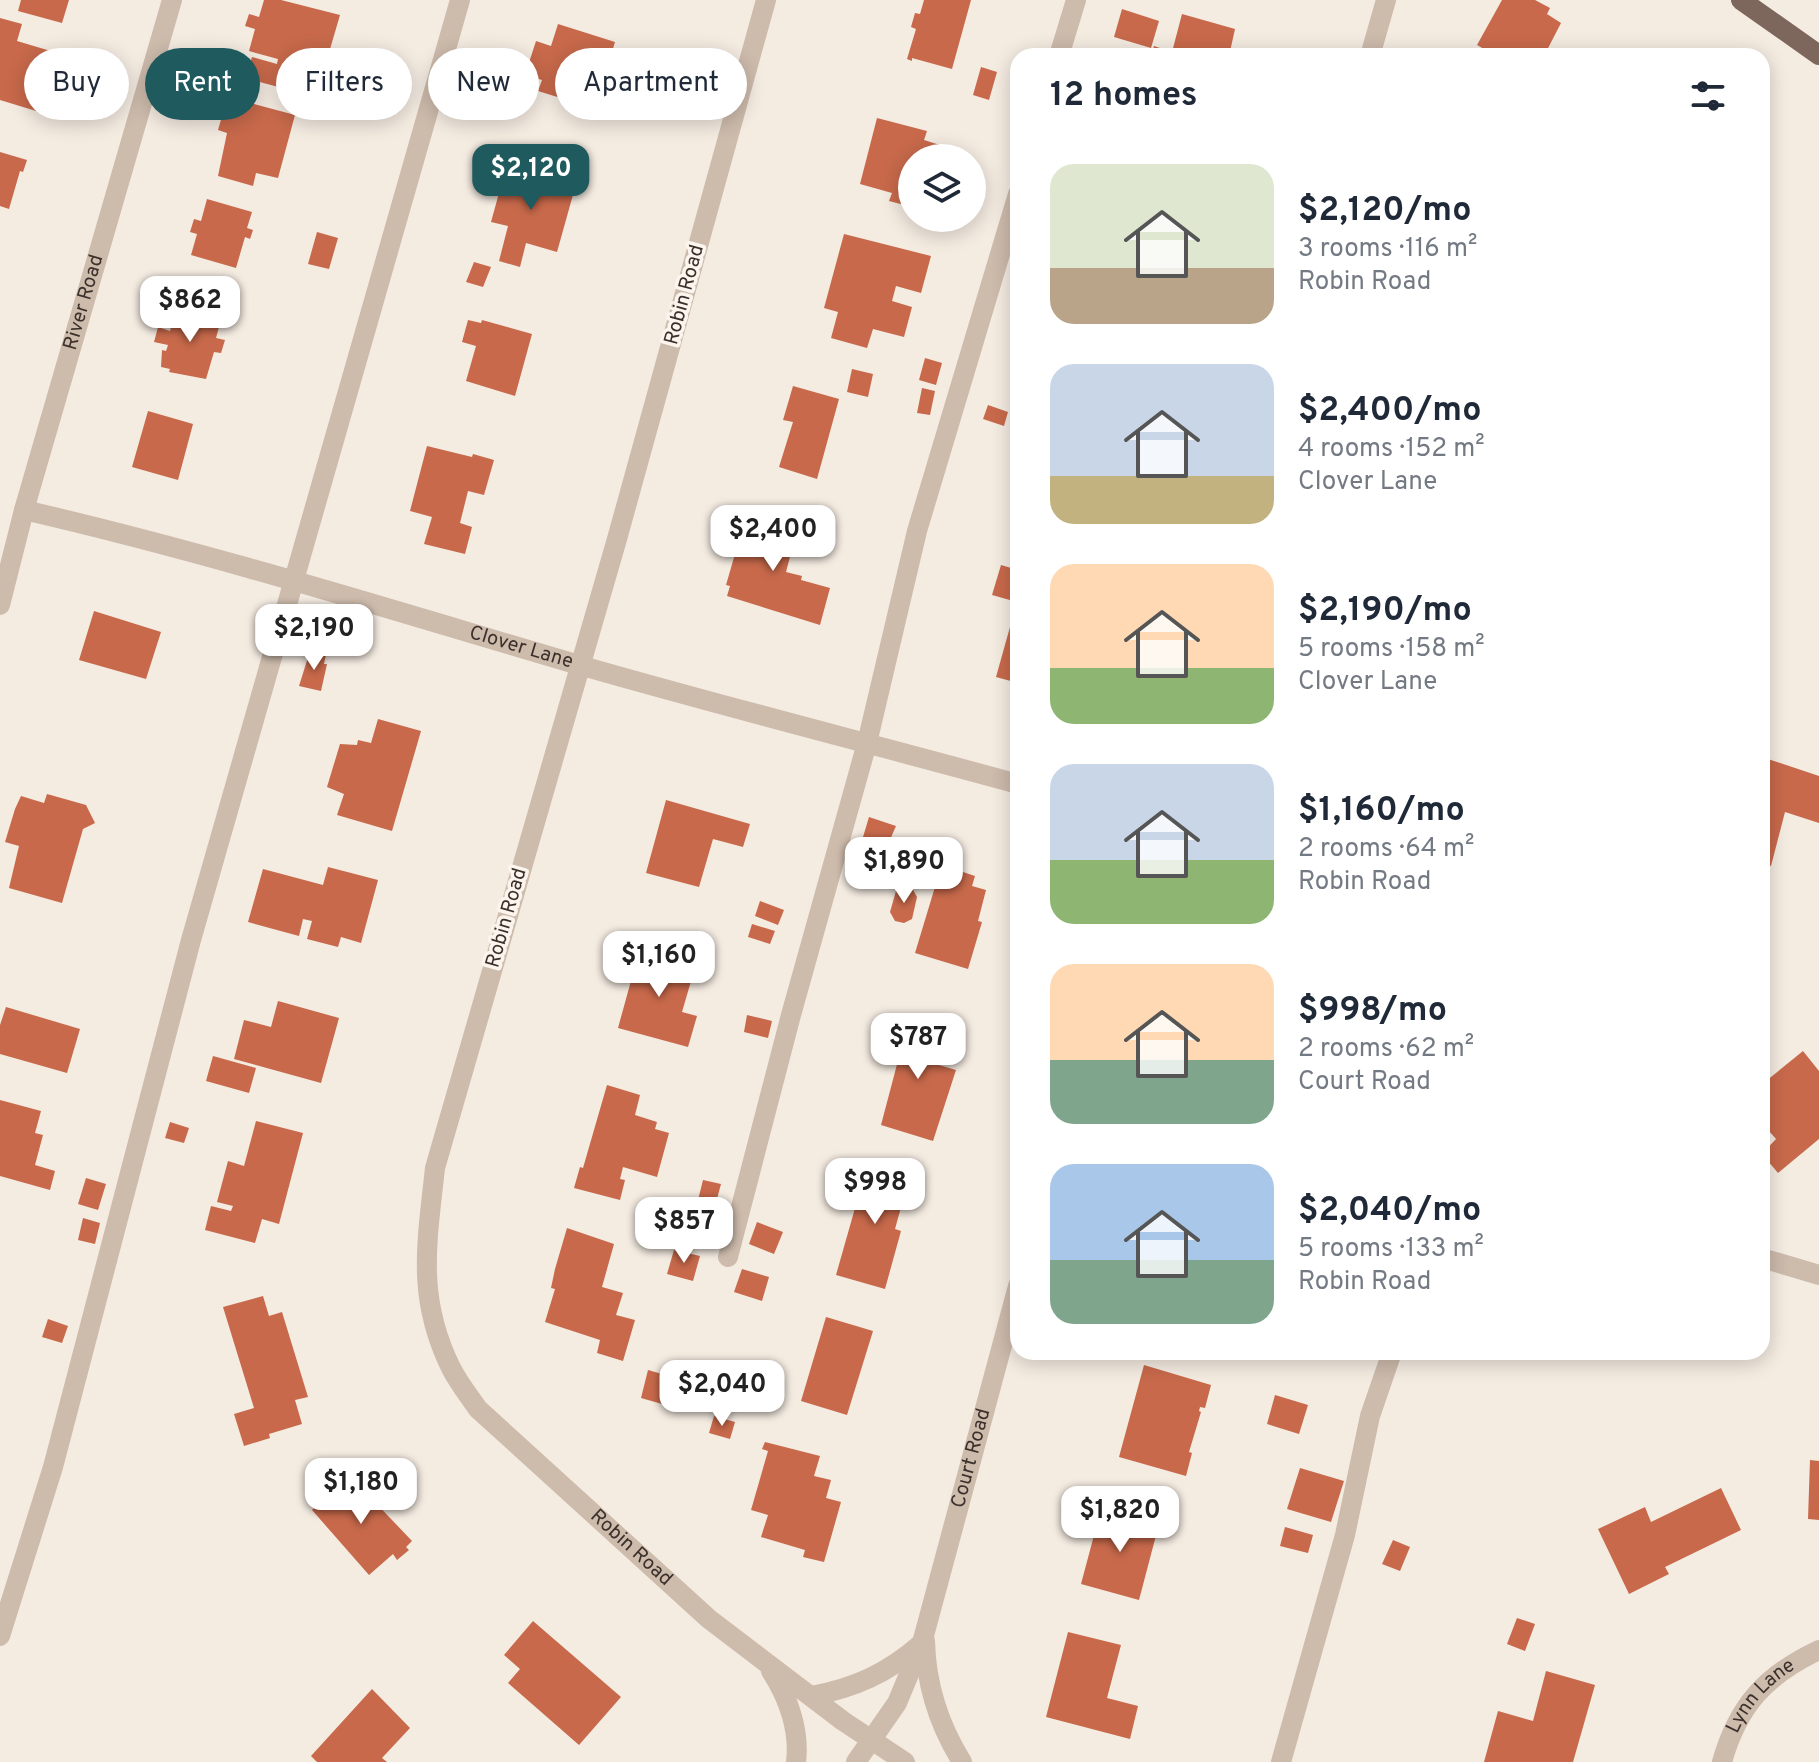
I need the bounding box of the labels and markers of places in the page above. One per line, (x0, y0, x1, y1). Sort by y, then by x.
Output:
pin: $2,120 (466, 144, 596, 212)
pin: $862 (143, 276, 237, 344)
pin: $2,400 (708, 505, 838, 573)
pin: $2,190 (249, 604, 379, 672)
pin: $1,890 (839, 837, 969, 905)
pin: $1,160 (594, 931, 724, 999)
pin: $787 (871, 1013, 965, 1081)
pin: $998 (828, 1158, 922, 1226)
pin: $857 (637, 1197, 731, 1265)
pin: $2,040 (657, 1360, 787, 1428)
pin: $1,180 (296, 1458, 426, 1526)
pin: $1,820 (1055, 1486, 1185, 1554)

